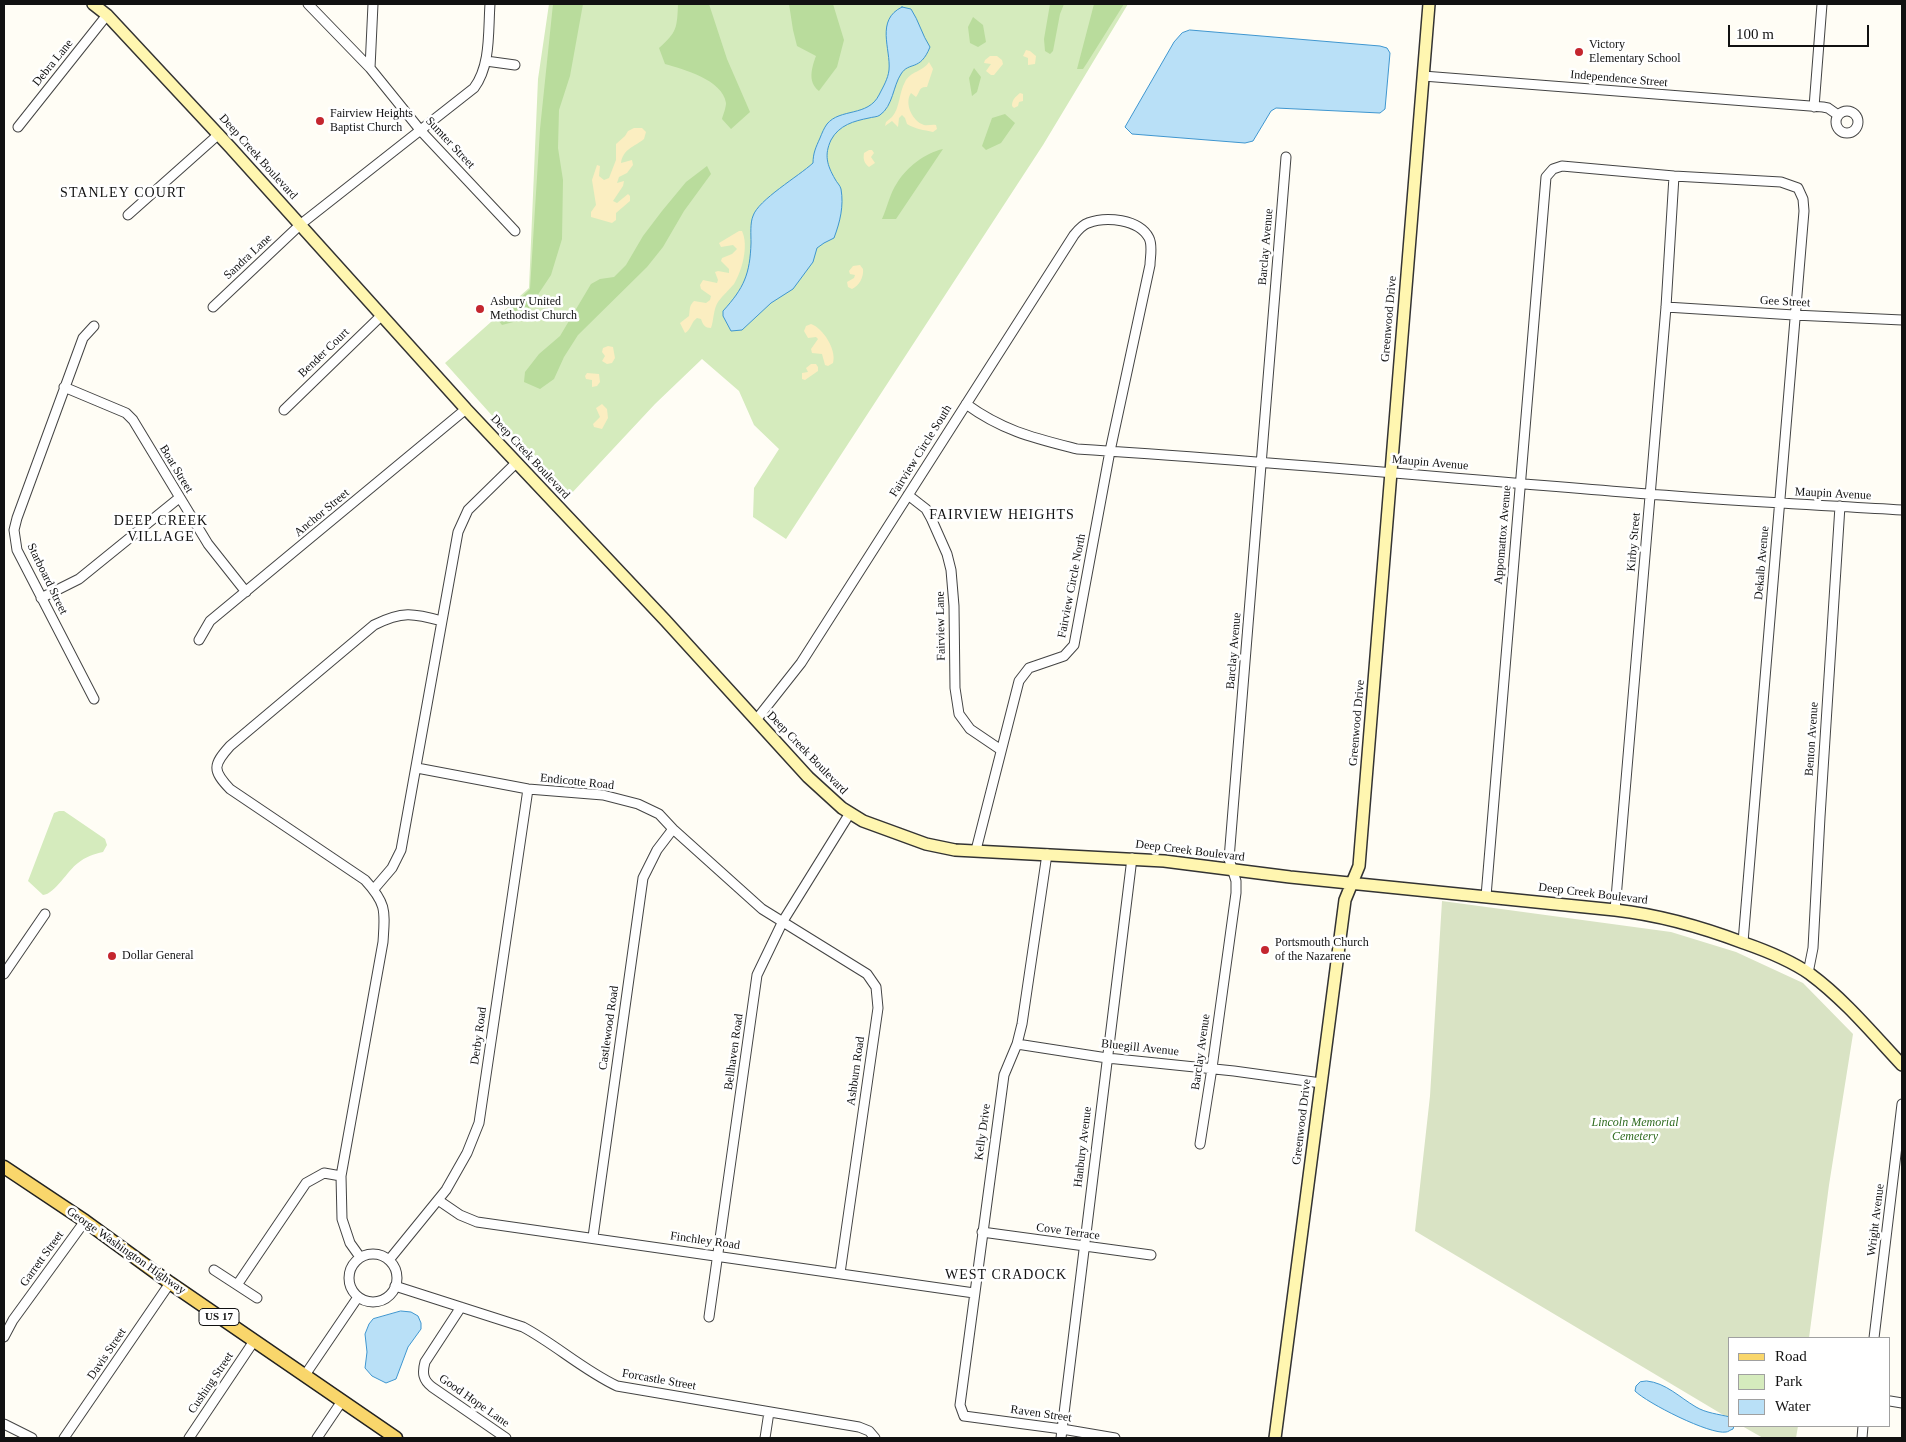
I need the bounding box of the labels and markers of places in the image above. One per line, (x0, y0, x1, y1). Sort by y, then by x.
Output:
place label: Victory Elementary School (1589, 38, 1681, 66)
marker: Victory Elementary School (1573, 46, 1585, 58)
place label: Fairview Heights Baptist Church (330, 107, 413, 135)
marker: Fairview Heights Baptist Church (314, 115, 326, 127)
place label: Asbury United Methodist Church (490, 295, 577, 323)
marker: Asbury United Methodist Church (474, 303, 486, 315)
place label: Portsmouth Church of the Nazarene (1275, 936, 1369, 964)
marker: Portsmouth Church of the Nazarene (1259, 944, 1271, 956)
place label: Dollar General (122, 949, 194, 963)
marker: Dollar General (106, 950, 118, 962)

